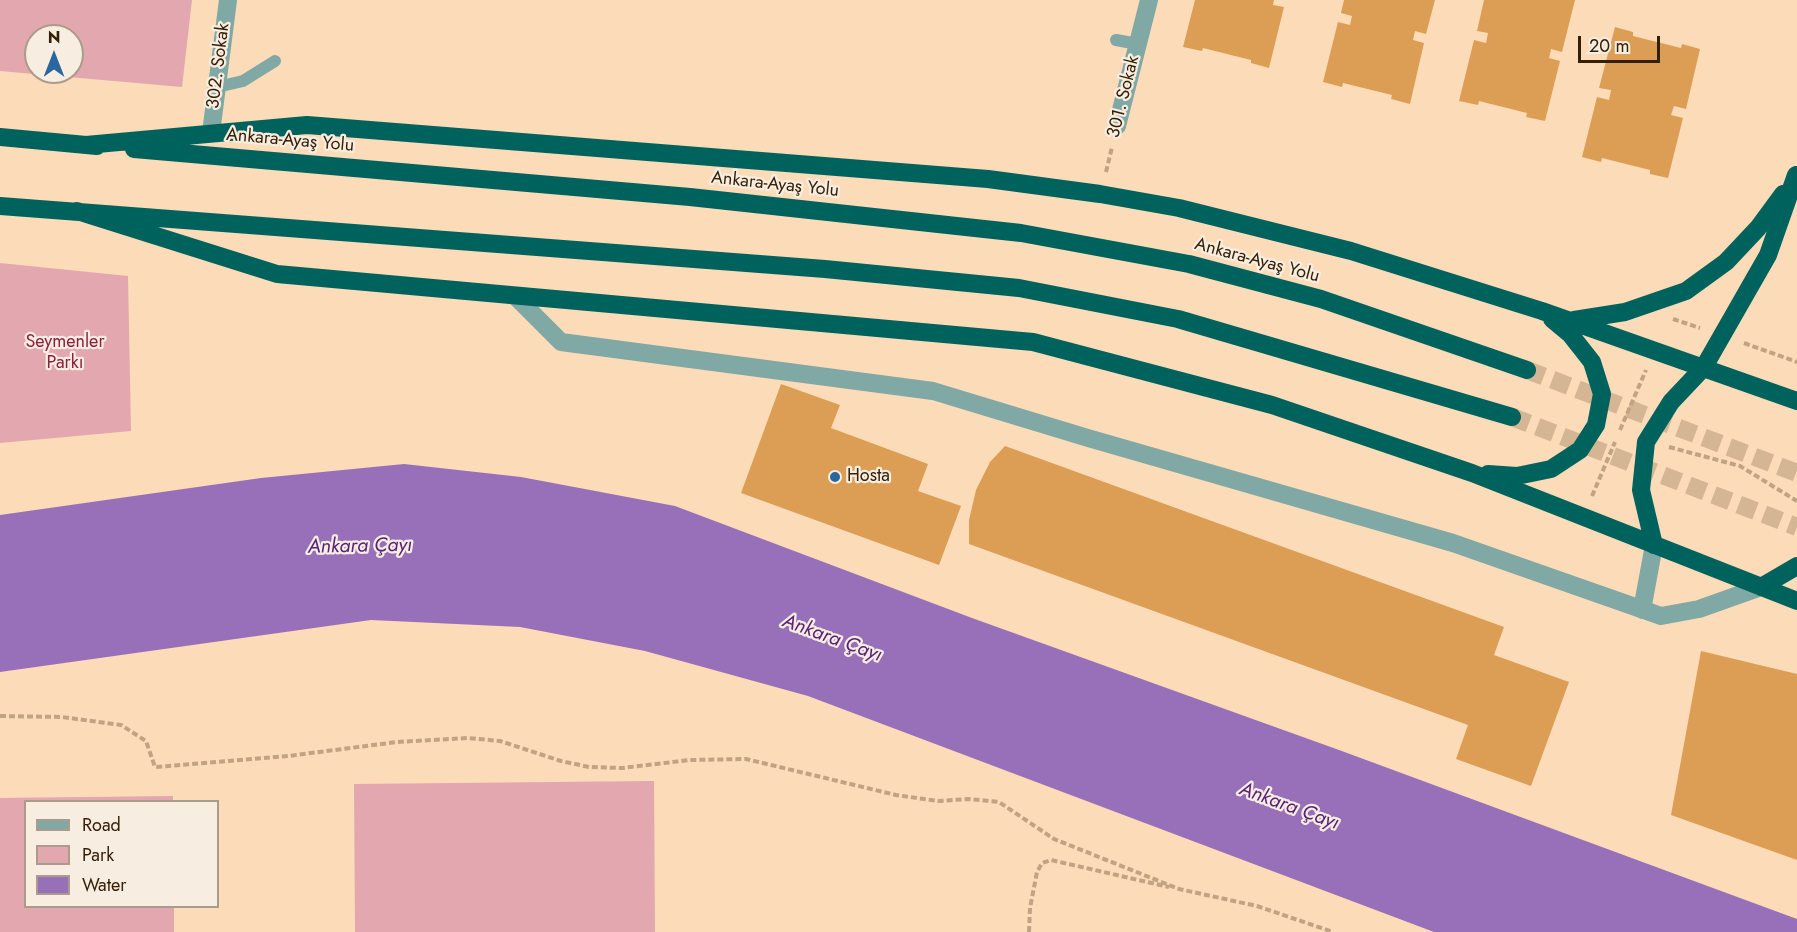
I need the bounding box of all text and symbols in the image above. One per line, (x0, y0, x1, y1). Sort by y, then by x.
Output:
street label: 302. Sokak (203, 22, 235, 110)
north arrow (24, 24, 84, 84)
scale bar (1581, 24, 1664, 62)
text: N (48, 26, 60, 49)
text: 20 m (1589, 33, 1629, 59)
street label: 301. Sokak (1103, 54, 1145, 140)
street label: Ankara-Ayaş Yolu (225, 125, 355, 157)
street label: Ankara-Ayaş Yolu (710, 168, 840, 202)
street label: Ankara-Ayaş Yolu (1192, 234, 1322, 288)
park label: Seymenler Parkı (25, 332, 105, 374)
place label: Hosta (847, 466, 890, 488)
marker: Hosta (828, 470, 842, 484)
water label: Ankara Çayı (308, 534, 412, 560)
water label: Ankara Çayı (779, 610, 885, 668)
water label: Ankara Çayı (1236, 778, 1342, 836)
legend (24, 800, 219, 908)
text: Road (82, 812, 121, 838)
text: Park (82, 842, 114, 868)
text: Water (82, 872, 126, 898)

